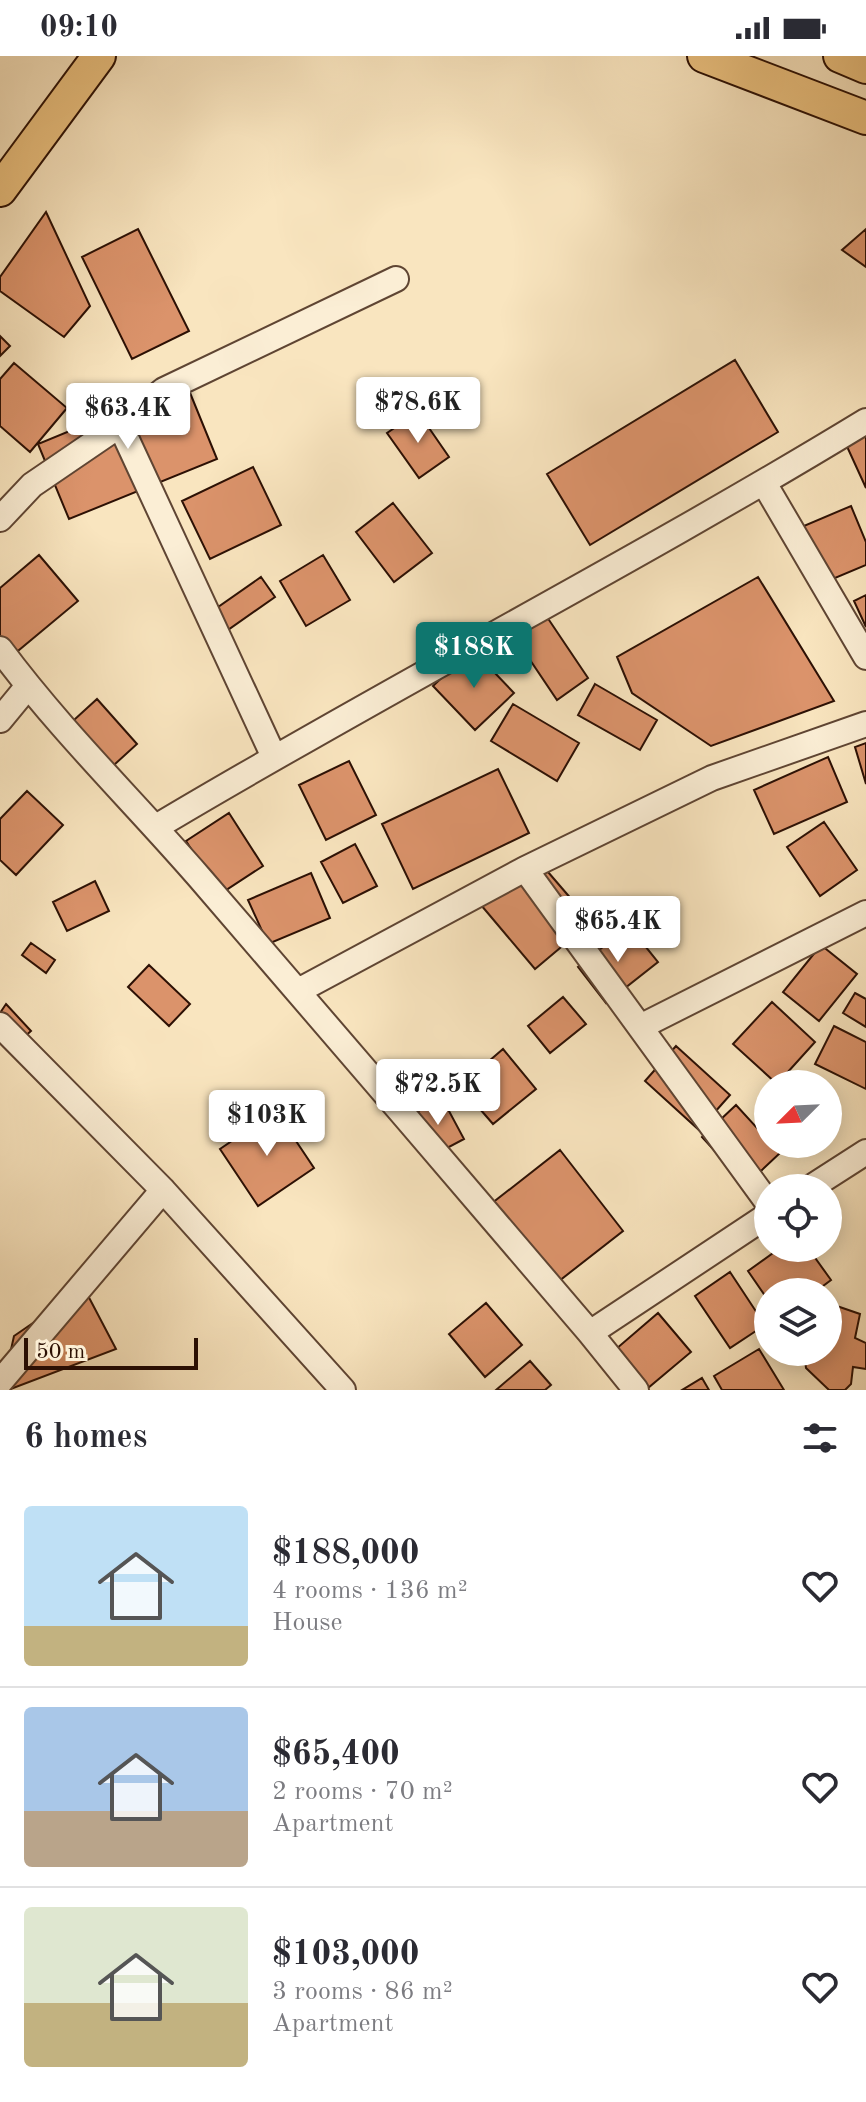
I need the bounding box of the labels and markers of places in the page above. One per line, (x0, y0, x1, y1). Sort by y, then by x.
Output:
pin: $78.6K (353, 377, 483, 445)
pin: $63.4K (63, 383, 193, 451)
pin: $188K (418, 622, 530, 690)
pin: $65.4K (553, 896, 683, 964)
pin: $72.5K (373, 1059, 503, 1127)
pin: $103K (211, 1090, 323, 1158)

